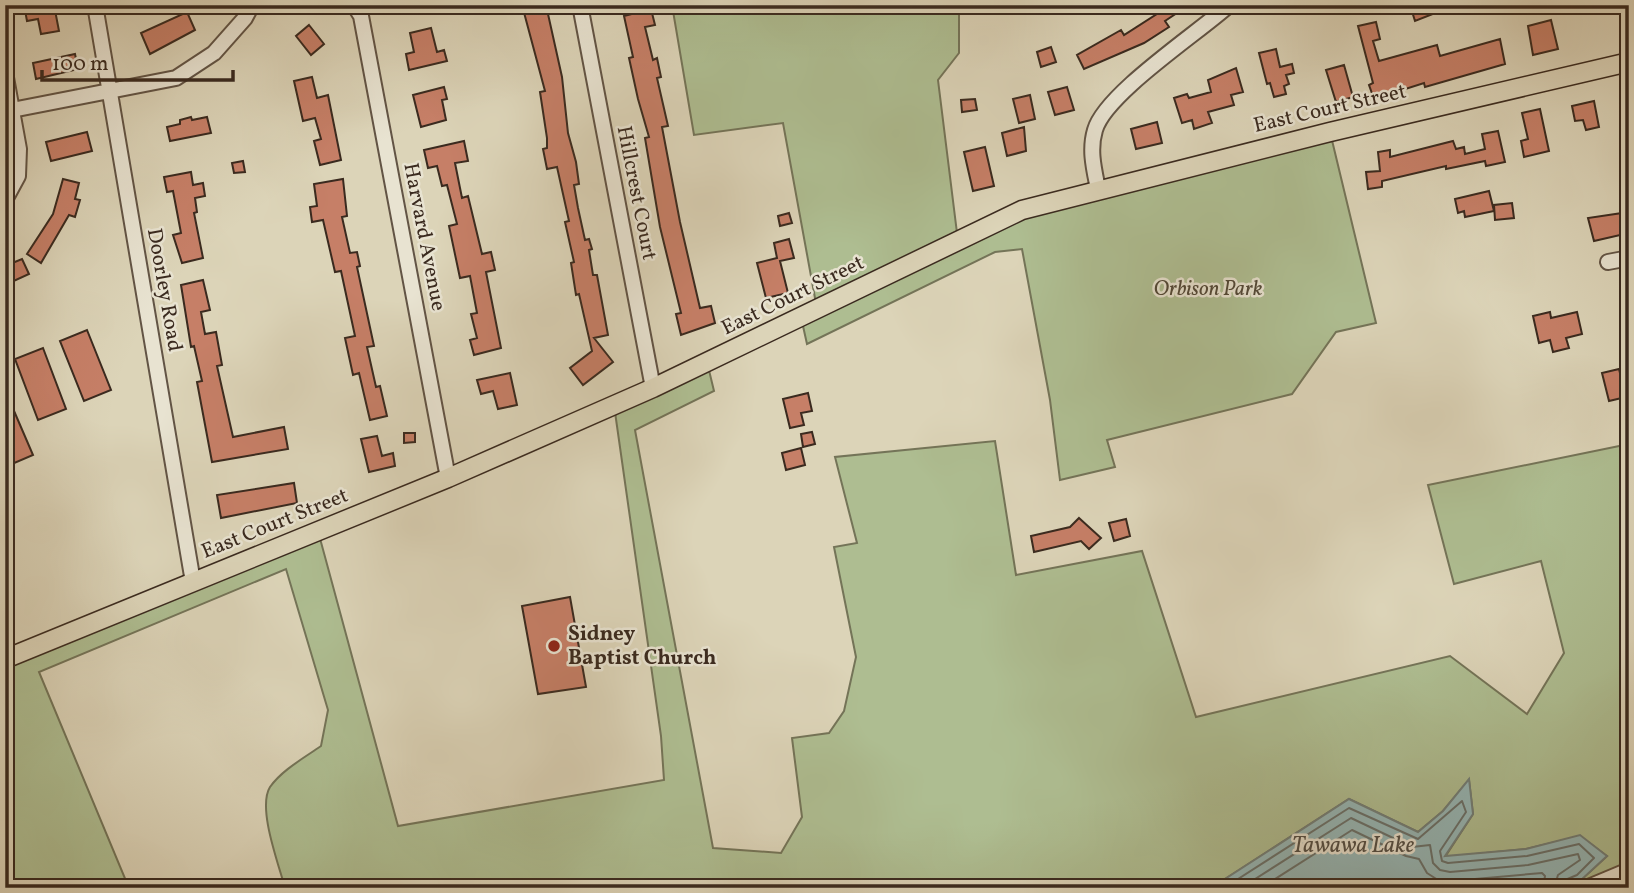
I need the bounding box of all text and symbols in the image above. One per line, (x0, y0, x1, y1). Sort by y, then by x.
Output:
scale bar (42, 38, 233, 82)
text: 100 m (52, 50, 109, 79)
street label: East Court Street (1251, 77, 1409, 141)
street label: Hillcrest Court (609, 123, 663, 263)
street label: Harvard Avenue (395, 161, 453, 314)
street label: Doorley Road (139, 226, 189, 354)
street label: East Court Street (717, 249, 869, 343)
park label: Orbison Park (1153, 275, 1263, 304)
street label: East Court Street (197, 481, 353, 567)
place label: Sidney Baptist Church (568, 620, 717, 673)
marker: Sidney Baptist Church (546, 638, 562, 654)
water label: Tawawa Lake (1292, 830, 1415, 862)

